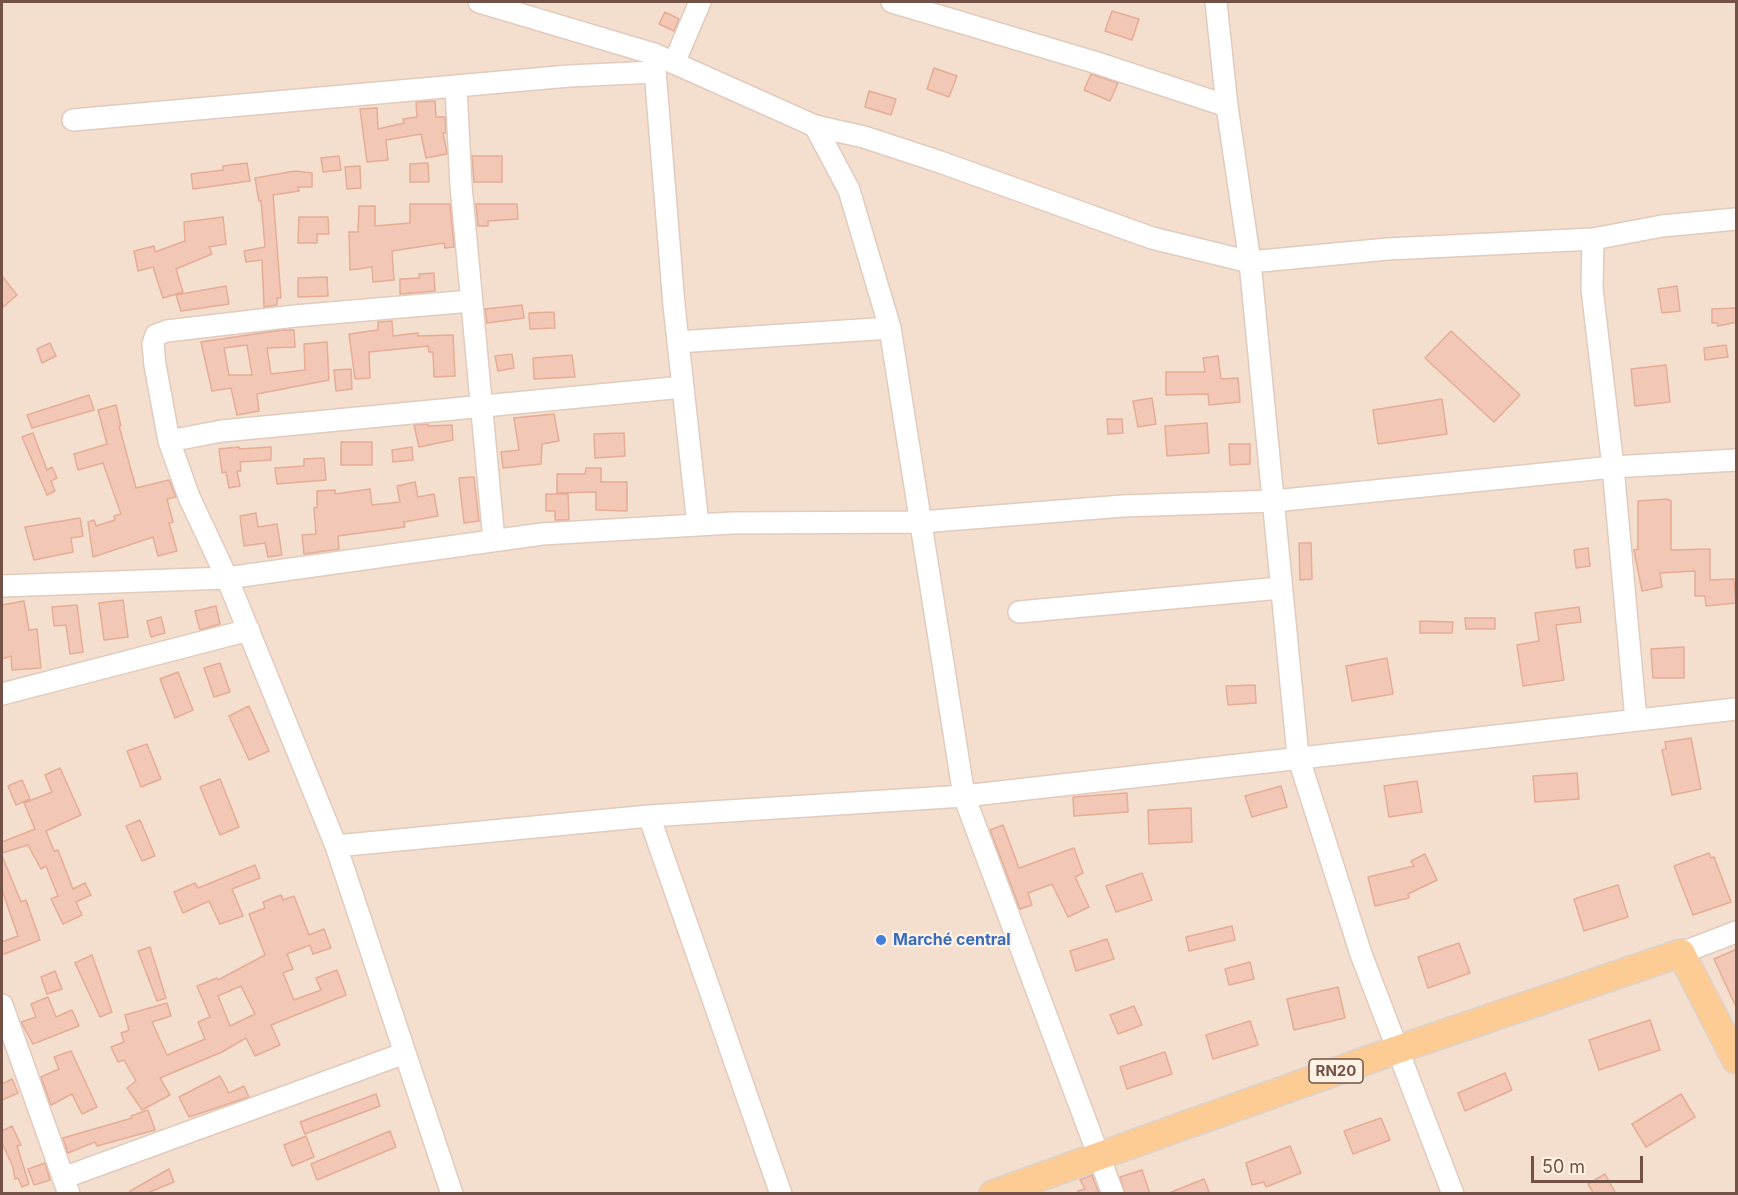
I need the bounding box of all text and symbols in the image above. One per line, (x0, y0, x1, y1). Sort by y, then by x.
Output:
place label: Marché central (893, 930, 1011, 950)
marker: Marché central (874, 933, 888, 947)
road number: RN20 (1309, 1059, 1363, 1083)
scale bar (1534, 1144, 1646, 1182)
text: 50 m (1542, 1156, 1585, 1177)

